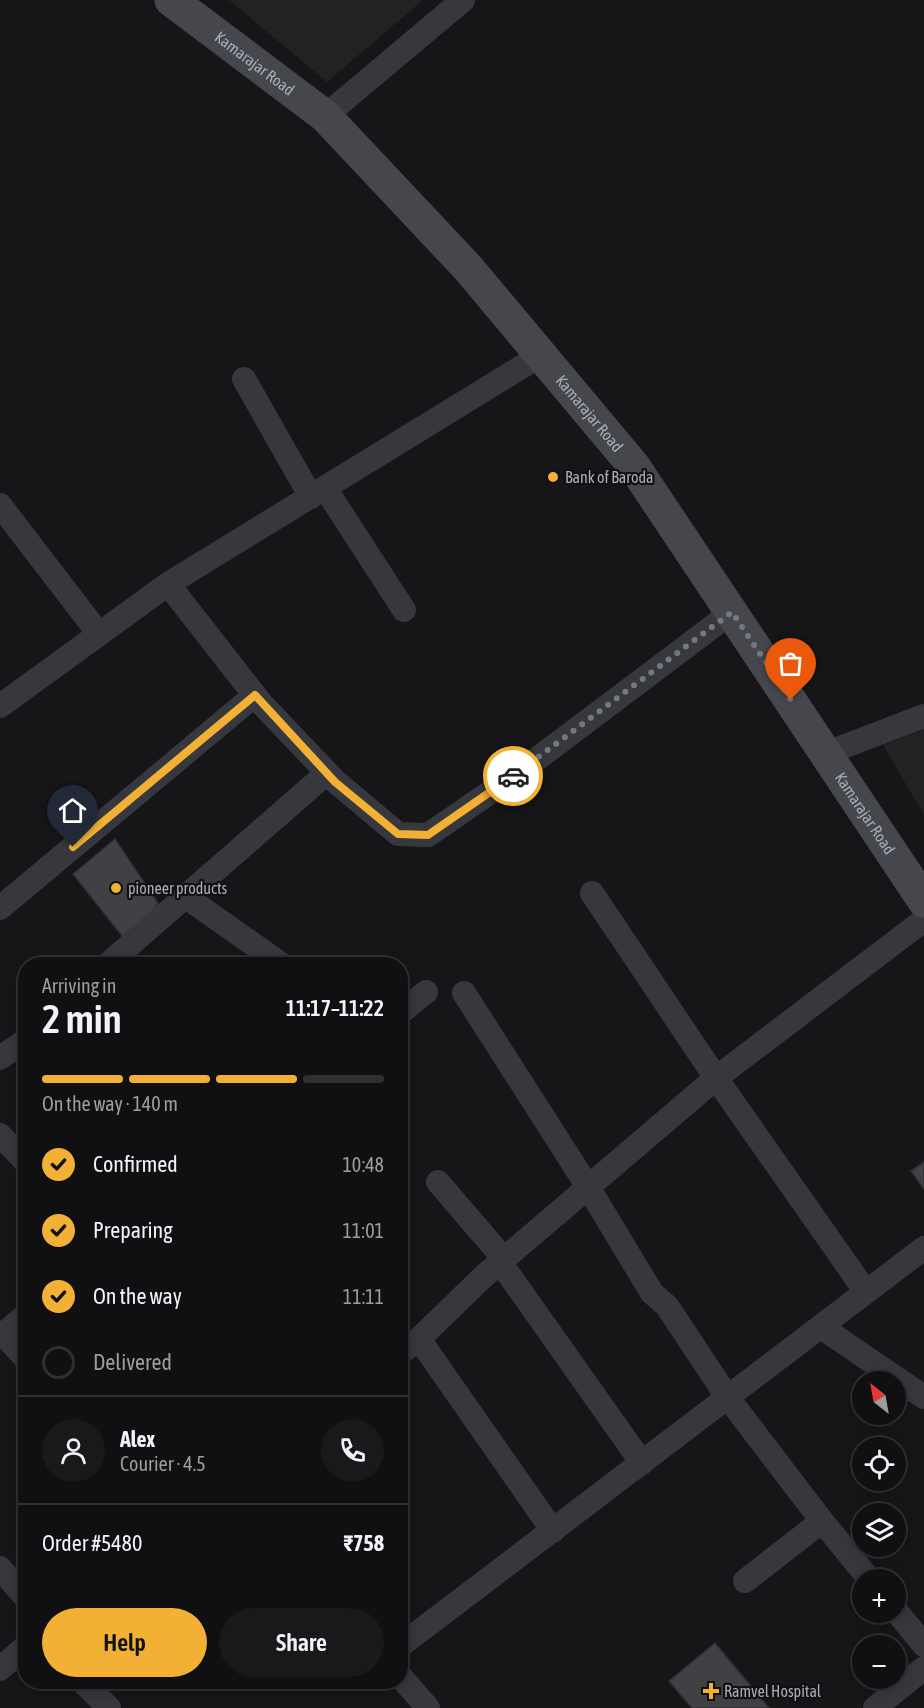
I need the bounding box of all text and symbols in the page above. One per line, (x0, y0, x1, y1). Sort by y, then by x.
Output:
street label: Kamarajar Road (212, 28, 298, 99)
street label: Kamarajar Road (552, 371, 627, 455)
place label: Bank of Baroda (565, 468, 653, 486)
marker: Bank of Baroda (546, 470, 560, 484)
pin (765, 638, 816, 700)
icon: bag (774, 647, 807, 680)
courier (483, 746, 543, 806)
icon: car (497, 760, 530, 793)
street label: Kamarajar Road (832, 769, 899, 857)
pin (47, 785, 98, 847)
icon: home (56, 794, 89, 827)
place label: pioneer products (128, 879, 228, 898)
marker: pioneer products (109, 881, 123, 895)
text: Arriving in (42, 974, 116, 997)
text: 11:17–11:22 (286, 995, 384, 1021)
text: 2 min (42, 997, 122, 1041)
text: On the way · 140 m (42, 1092, 178, 1115)
icon: check (42, 1148, 75, 1181)
text: Confirmed (93, 1151, 178, 1177)
text: 10:48 (342, 1153, 384, 1176)
icon: check (42, 1214, 75, 1247)
text: Preparing (93, 1217, 173, 1243)
text: 11:01 (342, 1219, 384, 1242)
icon: check (42, 1280, 75, 1313)
text: On the way (93, 1283, 182, 1309)
text: 11:11 (343, 1285, 384, 1308)
text: Delivered (93, 1349, 172, 1375)
north arrow (852, 1371, 906, 1425)
map controls (852, 1371, 906, 1689)
button: person (42, 1419, 105, 1482)
button: phone (321, 1419, 384, 1482)
text: Alex (120, 1426, 155, 1452)
button: locate (852, 1437, 906, 1491)
text: Courier · 4.5 (120, 1452, 206, 1475)
button: layers (852, 1503, 906, 1557)
text: Order #5480 (42, 1530, 142, 1556)
text: ₹758 (344, 1530, 384, 1556)
button: + (852, 1569, 906, 1623)
button: Help (42, 1608, 207, 1677)
button: Share (219, 1608, 384, 1677)
button: − (852, 1635, 906, 1689)
marker: Ramvel Hospital (702, 1682, 720, 1700)
place label: Ramvel Hospital (724, 1682, 822, 1701)

